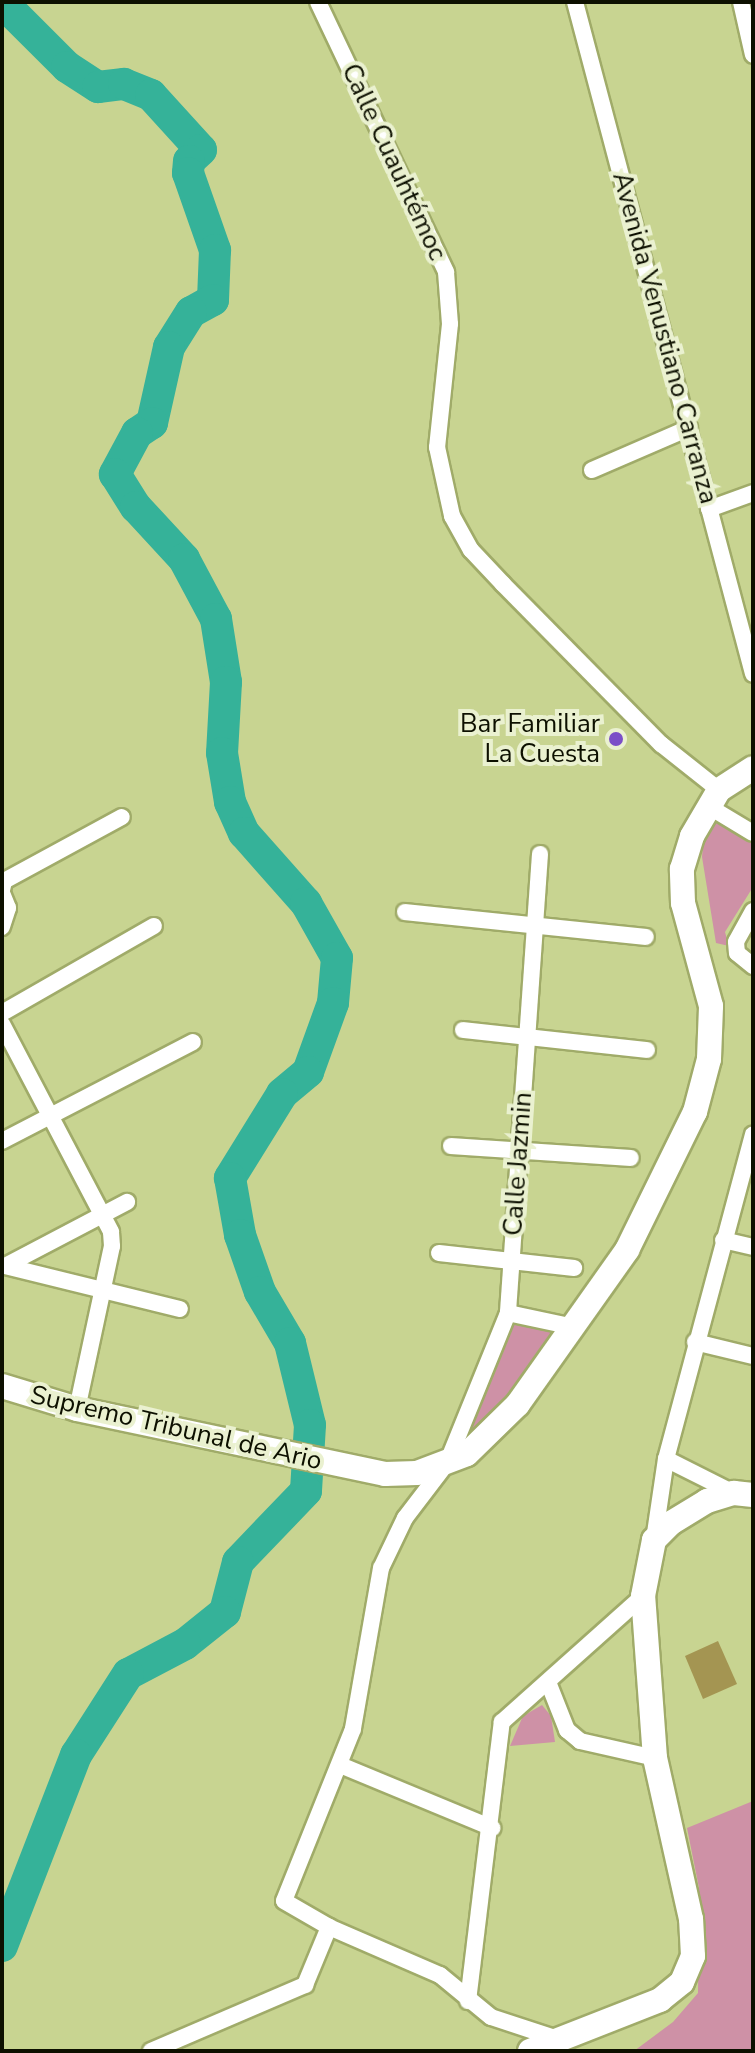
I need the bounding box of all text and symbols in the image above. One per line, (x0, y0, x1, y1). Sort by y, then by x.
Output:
street label: Calle Cuauhtémoc (335, 59, 453, 265)
street label: Avenida Venustiano Carranza (606, 169, 724, 507)
place label: Bar Familiar La Cuesta (460, 708, 600, 770)
marker: Bar Familiar La Cuesta (607, 730, 625, 748)
street label: Calle Jazmin (497, 1091, 539, 1237)
street label: Supremo Tribunal de Ario (27, 1379, 325, 1477)

